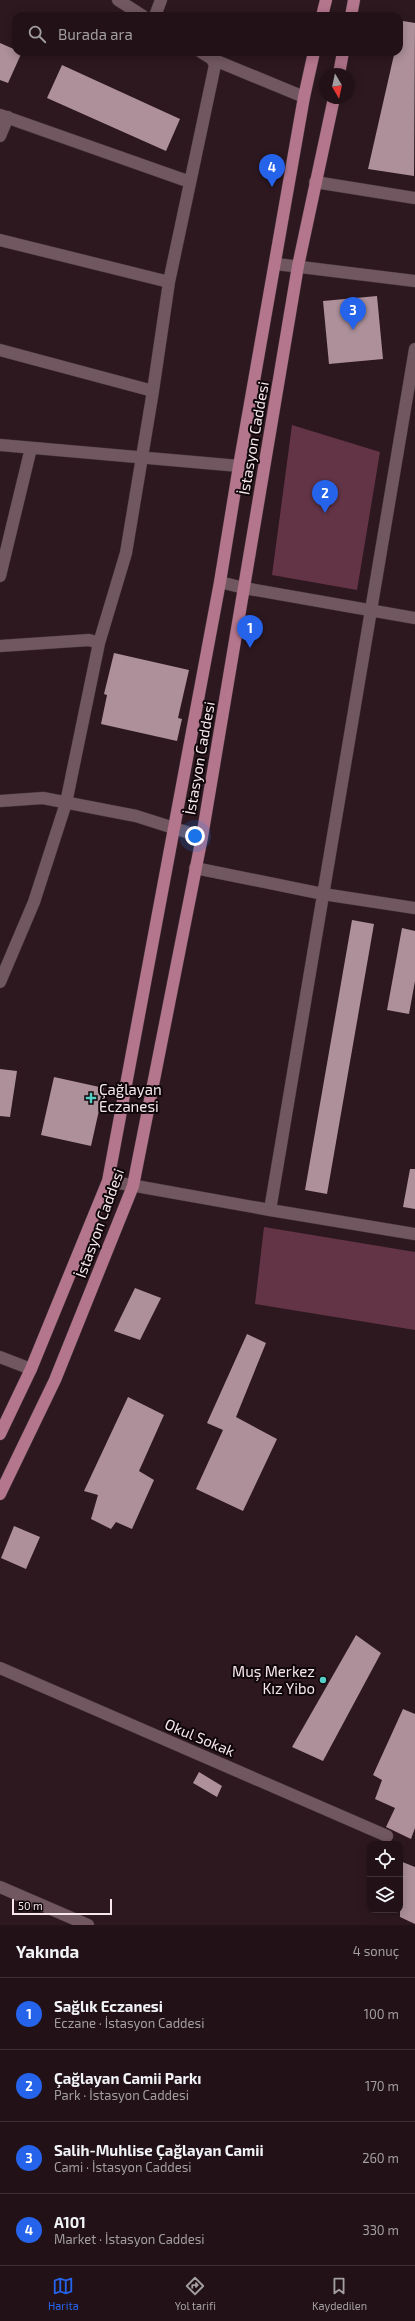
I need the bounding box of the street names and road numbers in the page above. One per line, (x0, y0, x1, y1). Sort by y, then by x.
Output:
street label: İstasyon Caddesi (234, 380, 272, 496)
street label: İstasyon Caddesi (180, 700, 218, 816)
street label: İstasyon Caddesi (71, 1166, 127, 1280)
street label: Okul Sokak (162, 1714, 238, 1760)

